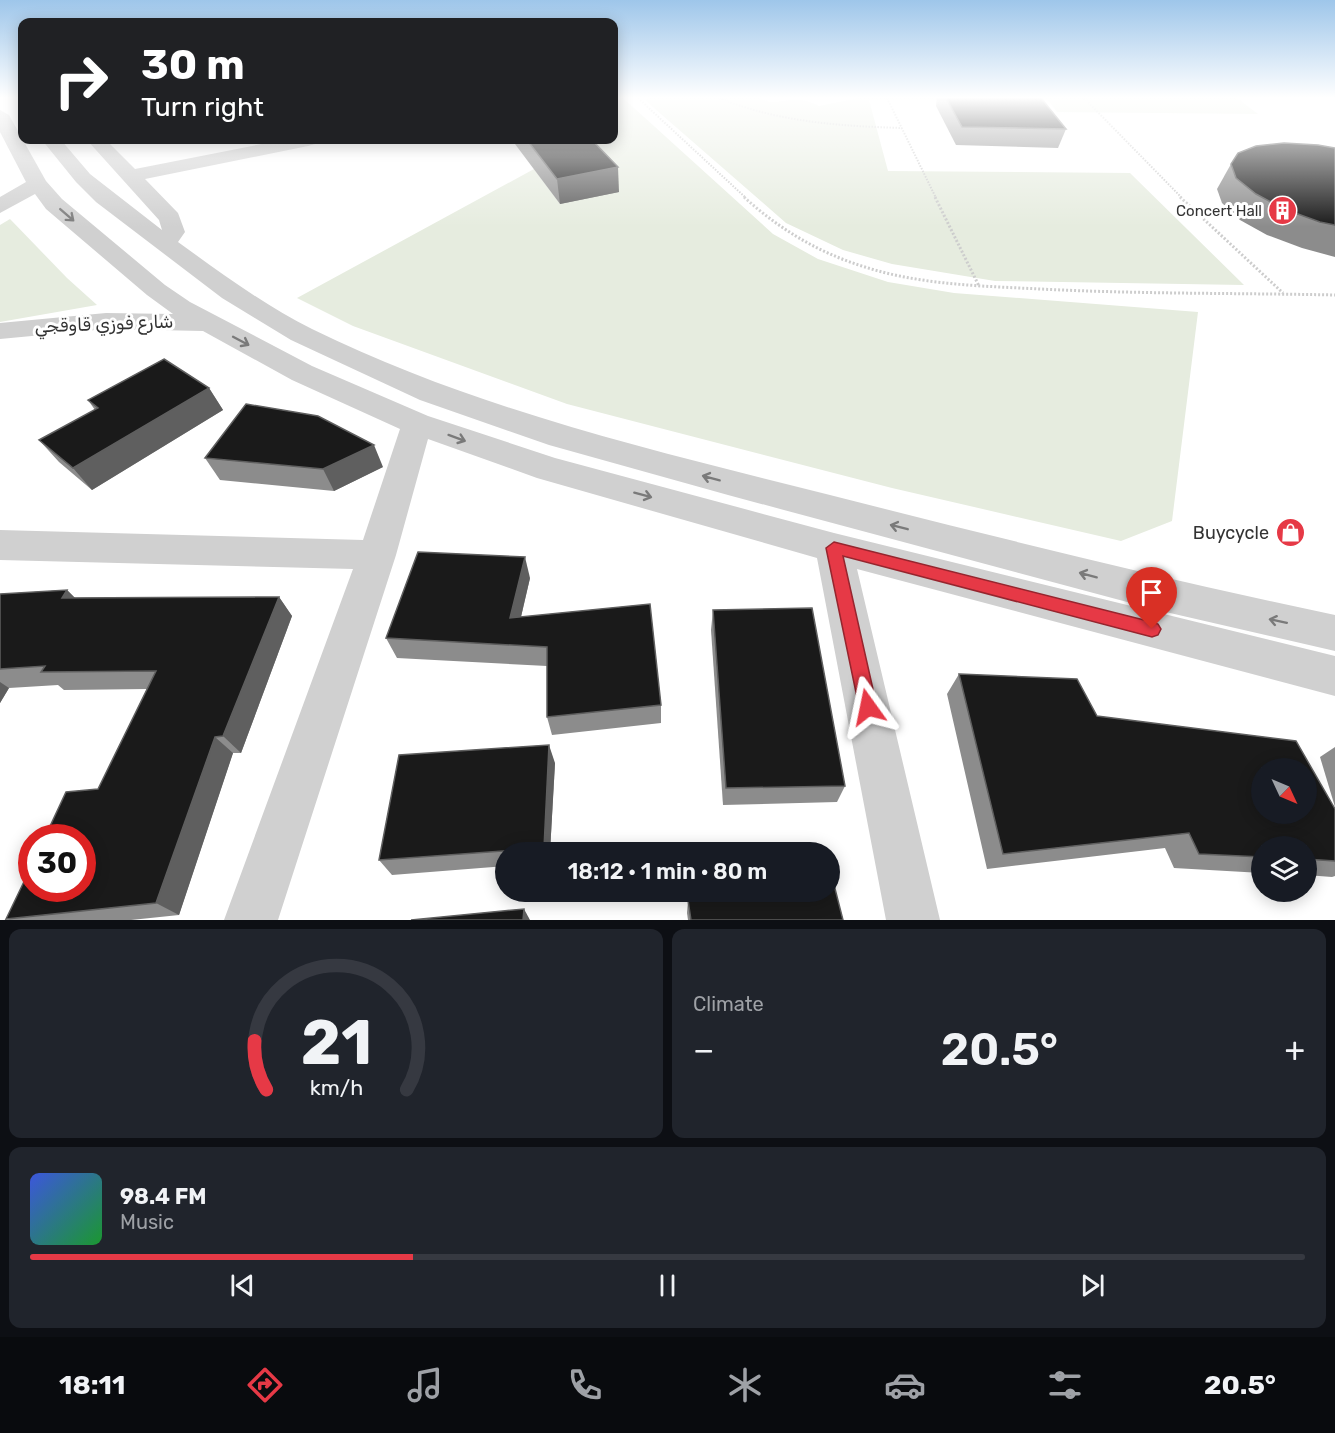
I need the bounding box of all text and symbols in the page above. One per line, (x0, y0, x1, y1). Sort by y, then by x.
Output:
text: 30 m (141, 40, 245, 90)
icon: right (42, 42, 120, 120)
text: Turn right (141, 91, 264, 123)
building icon: Concert Hall (1267, 195, 1299, 227)
place label: Concert Hall (1176, 202, 1262, 220)
one-way arrow (59, 208, 74, 222)
street label: شارع فوزي قاوقجي (34, 311, 174, 339)
one-way arrow (232, 335, 249, 347)
one-way arrow (447, 433, 466, 444)
one-way arrow (701, 471, 720, 483)
one-way arrow (633, 490, 652, 501)
shop icon: Buycycle (1274, 517, 1306, 549)
one-way arrow (890, 520, 909, 532)
place label: Buycycle (1193, 522, 1269, 544)
pin (1126, 567, 1177, 629)
one-way arrow (1079, 569, 1098, 580)
icon: arrive (1135, 576, 1168, 609)
one-way arrow (1268, 614, 1287, 626)
position arrow (836, 675, 900, 739)
north arrow (1251, 758, 1317, 824)
map controls (1251, 758, 1317, 902)
speed limit sign: 30 (18, 824, 96, 902)
button: layers (1251, 836, 1317, 902)
text: 18:12 · 1 min · 80 m (568, 858, 767, 885)
text: Climate (693, 992, 764, 1016)
text: 21 (300, 1006, 372, 1080)
text: 20.5° (941, 1023, 1058, 1076)
text: − (693, 1030, 714, 1069)
text: + (1284, 1030, 1305, 1069)
text: km/h (309, 1076, 363, 1101)
text: 98.4 FM (120, 1183, 207, 1210)
text: Music (120, 1210, 174, 1234)
icon: previous (226, 1269, 259, 1302)
icon: pause (651, 1269, 684, 1302)
icon: next (1076, 1269, 1109, 1302)
icon: directions (244, 1364, 286, 1406)
icon: music (404, 1364, 446, 1406)
icon: phone (564, 1364, 606, 1406)
icon: climate (724, 1364, 766, 1406)
icon: car (884, 1364, 926, 1406)
icon: filters (1044, 1364, 1086, 1406)
text: 18:11 (59, 1369, 125, 1401)
text: 20.5° (1204, 1369, 1276, 1401)

